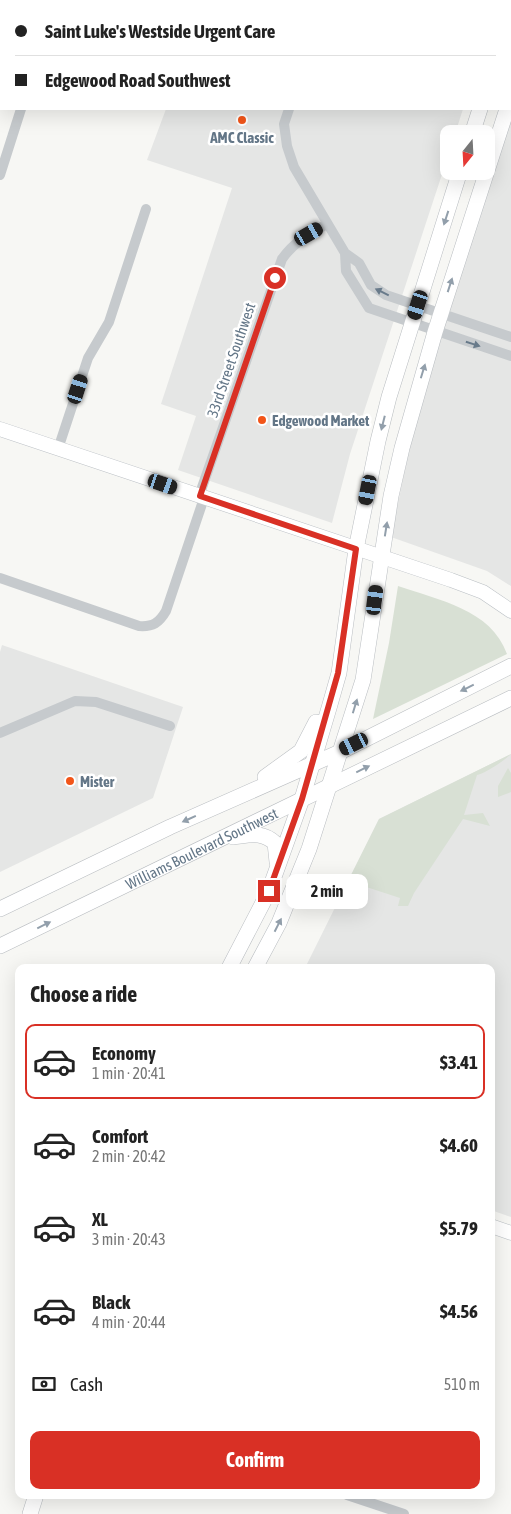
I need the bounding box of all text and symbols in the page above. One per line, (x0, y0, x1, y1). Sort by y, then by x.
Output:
text: Saint Luke's Westside Urgent Care (45, 20, 275, 42)
text: Edgewood Road Southwest (45, 69, 231, 91)
marker: AMC Classic (236, 114, 248, 126)
north arrow (440, 125, 495, 180)
map controls (440, 125, 495, 180)
place label: AMC Classic (209, 129, 274, 146)
one-way arrow (442, 210, 449, 225)
car (292, 220, 325, 248)
route start (264, 267, 286, 289)
one-way arrow (446, 278, 454, 293)
one-way arrow (375, 288, 390, 296)
car (406, 288, 429, 322)
street label: 33rd Street Southwest (203, 300, 259, 420)
one-way arrow (465, 341, 480, 348)
one-way arrow (420, 363, 428, 378)
car (66, 372, 89, 406)
place label: Edgewood Market (272, 412, 370, 429)
marker: Edgewood Market (256, 414, 268, 426)
one-way arrow (378, 416, 386, 431)
car (146, 472, 179, 496)
car (357, 474, 378, 506)
one-way arrow (382, 520, 390, 536)
car (365, 584, 384, 616)
one-way arrow (460, 684, 475, 692)
one-way arrow (351, 698, 359, 713)
car (337, 731, 370, 757)
one-way arrow (356, 765, 370, 773)
place label: Mister (80, 773, 115, 790)
marker: Mister (64, 775, 76, 787)
street label: Williams Boulevard Southwest (123, 804, 280, 892)
one-way arrow (182, 815, 196, 823)
callout: 2 min (286, 874, 369, 908)
route end (258, 880, 280, 902)
text: 2 min (311, 882, 343, 900)
one-way arrow (273, 917, 282, 932)
one-way arrow (37, 921, 51, 929)
text: Choose a ride (30, 981, 137, 1007)
icon: car (32, 1039, 77, 1084)
text: Economy (92, 1042, 156, 1064)
text: $3.41 (440, 1051, 478, 1073)
text: 1 min · 20:41 (92, 1064, 166, 1082)
icon: car (32, 1122, 77, 1167)
text: Comfort (92, 1125, 148, 1147)
text: $4.60 (440, 1134, 478, 1156)
text: 2 min · 20:42 (92, 1147, 166, 1165)
icon: car (32, 1205, 77, 1250)
text: XL (92, 1208, 108, 1230)
text: $5.79 (440, 1217, 478, 1239)
text: 3 min · 20:43 (92, 1230, 166, 1248)
icon: car (32, 1288, 77, 1333)
text: Black (92, 1291, 130, 1313)
text: $4.56 (440, 1300, 478, 1322)
text: 4 min · 20:44 (92, 1313, 166, 1331)
icon: cash (30, 1370, 58, 1398)
text: Cash (70, 1373, 103, 1395)
text: 510 m (444, 1375, 480, 1393)
button: Confirm (30, 1431, 480, 1489)

